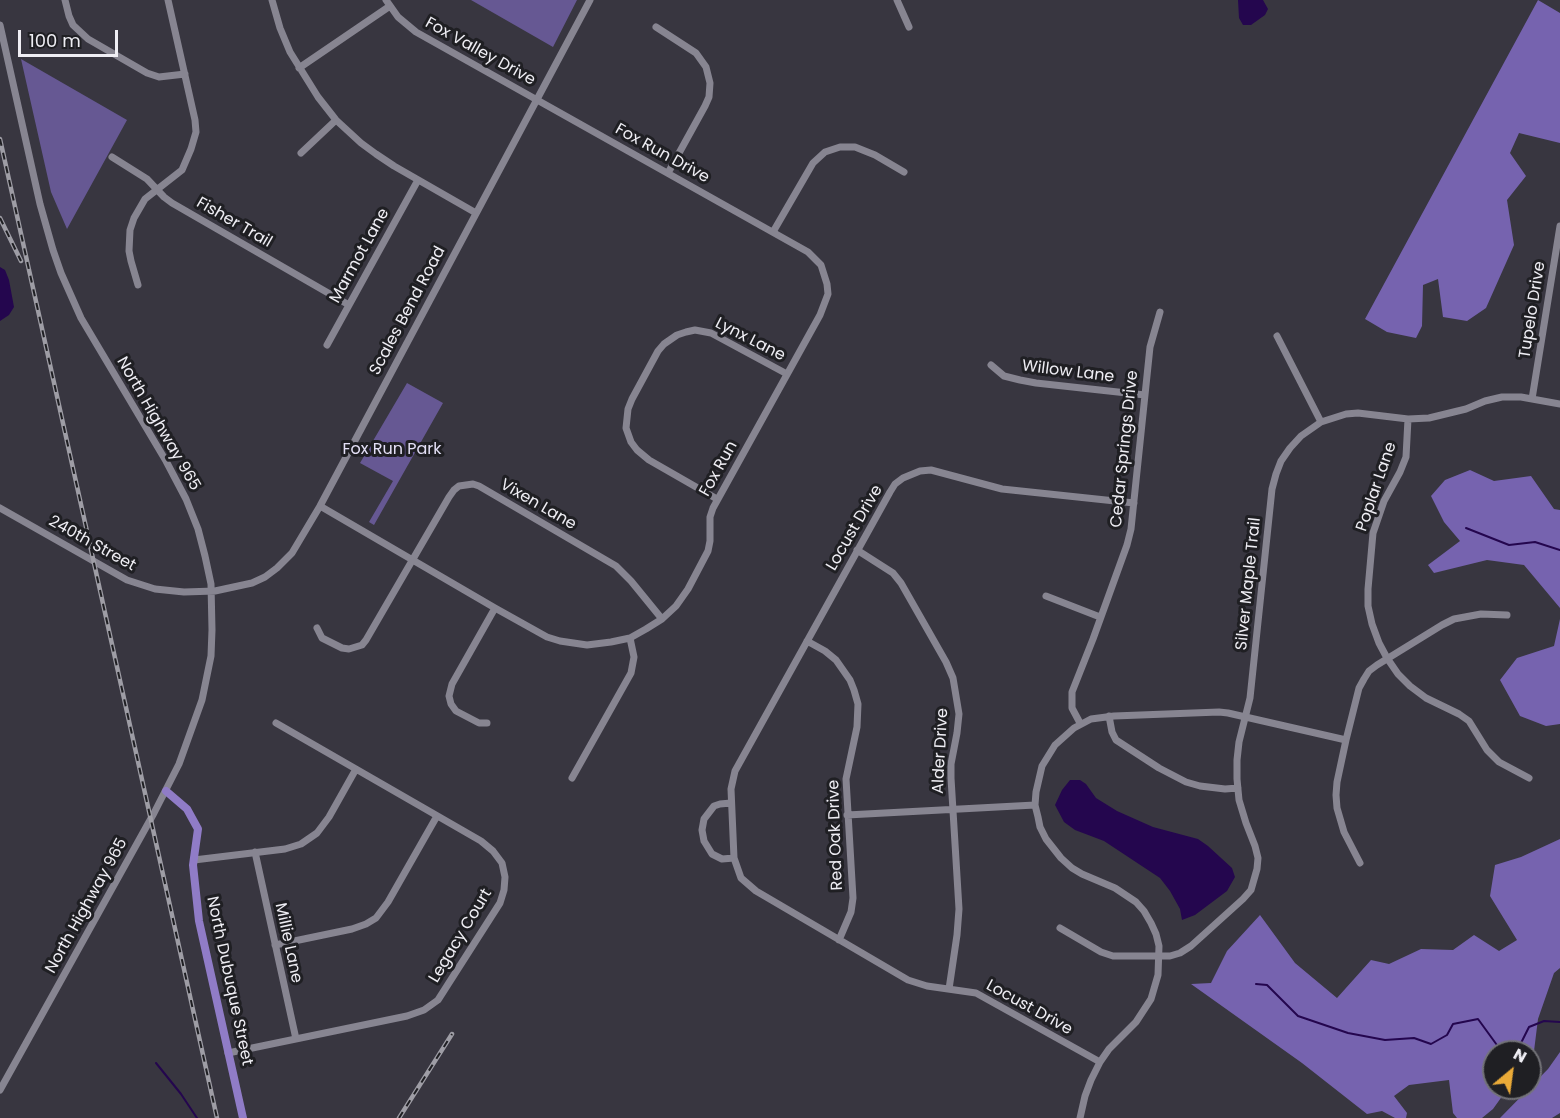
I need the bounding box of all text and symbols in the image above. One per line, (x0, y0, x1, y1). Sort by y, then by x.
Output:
street label: Fox Valley Drive (422, 14, 538, 90)
scale bar (21, 18, 122, 56)
text: 100 m (29, 28, 81, 53)
street label: Fox Run Drive (612, 120, 712, 188)
street label: Fisher Trail (193, 194, 275, 252)
street label: Marmot Lane (326, 205, 394, 307)
street label: Scales Bend Road (366, 243, 450, 379)
street label: Tupelo Drive (1516, 260, 1550, 360)
street label: Lynx Lane (712, 314, 788, 366)
street label: North Highway 965 (112, 354, 204, 494)
street label: Willow Lane (1021, 357, 1115, 387)
street label: Cedar Springs Drive (1107, 369, 1143, 529)
street label: Fox Run (696, 438, 742, 500)
park label: Fox Run Park (342, 440, 442, 460)
street label: Poplar Lane (1353, 440, 1401, 534)
street label: Vixen Lane (497, 476, 579, 534)
street label: Locust Drive (823, 482, 887, 574)
street label: 240th Street (45, 512, 139, 576)
street label: Silver Maple Trail (1232, 517, 1266, 651)
street label: Alder Drive (929, 708, 953, 794)
street label: Red Oak Drive (824, 779, 848, 891)
street label: North Highway 965 (42, 835, 132, 977)
street label: Legacy Court (425, 886, 497, 986)
street label: North Dubuque Street (202, 895, 256, 1067)
street label: Millie Lane (270, 901, 306, 985)
street label: Locust Drive (983, 976, 1075, 1040)
north arrow (1482, 1040, 1542, 1100)
text: N (1509, 1043, 1531, 1069)

